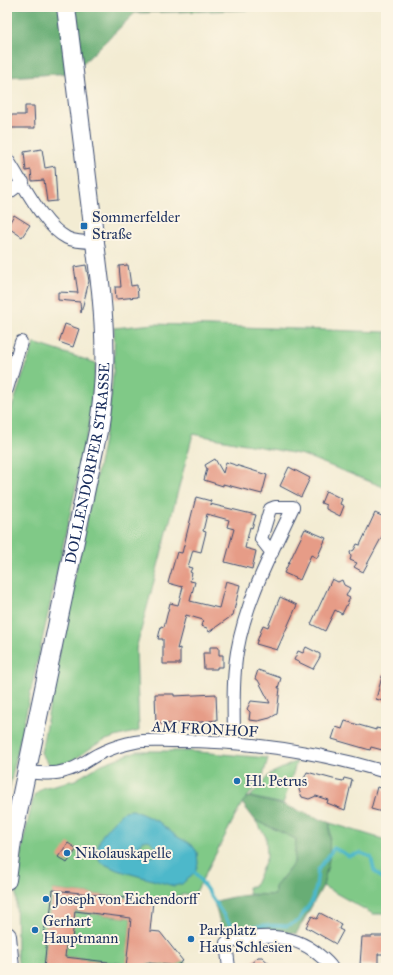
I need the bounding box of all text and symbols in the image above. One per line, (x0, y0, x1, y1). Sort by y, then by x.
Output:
place label: Sommerfelder Straße (92, 208, 180, 243)
marker: Sommerfelder Straße (79, 221, 89, 231)
street label: DOLLENDORFER STRASSE (61, 362, 113, 565)
street label: AM FRONHOF (150, 717, 259, 741)
place label: Hl. Petrus (245, 772, 307, 790)
marker: Hl. Petrus (232, 776, 242, 786)
place label: Nikolauskapelle (75, 844, 171, 862)
marker: Nikolauskapelle (62, 848, 72, 858)
place label: Joseph von Eichendorff (52, 890, 201, 909)
marker: Joseph von Eichendorff (41, 894, 51, 904)
place label: Gerhart Hauptmann (43, 912, 118, 947)
place label: Parkplatz Haus Schlesien (199, 921, 292, 956)
marker: Gerhart Hauptmann (30, 925, 40, 935)
marker: Parkplatz Haus Schlesien (186, 934, 196, 944)

